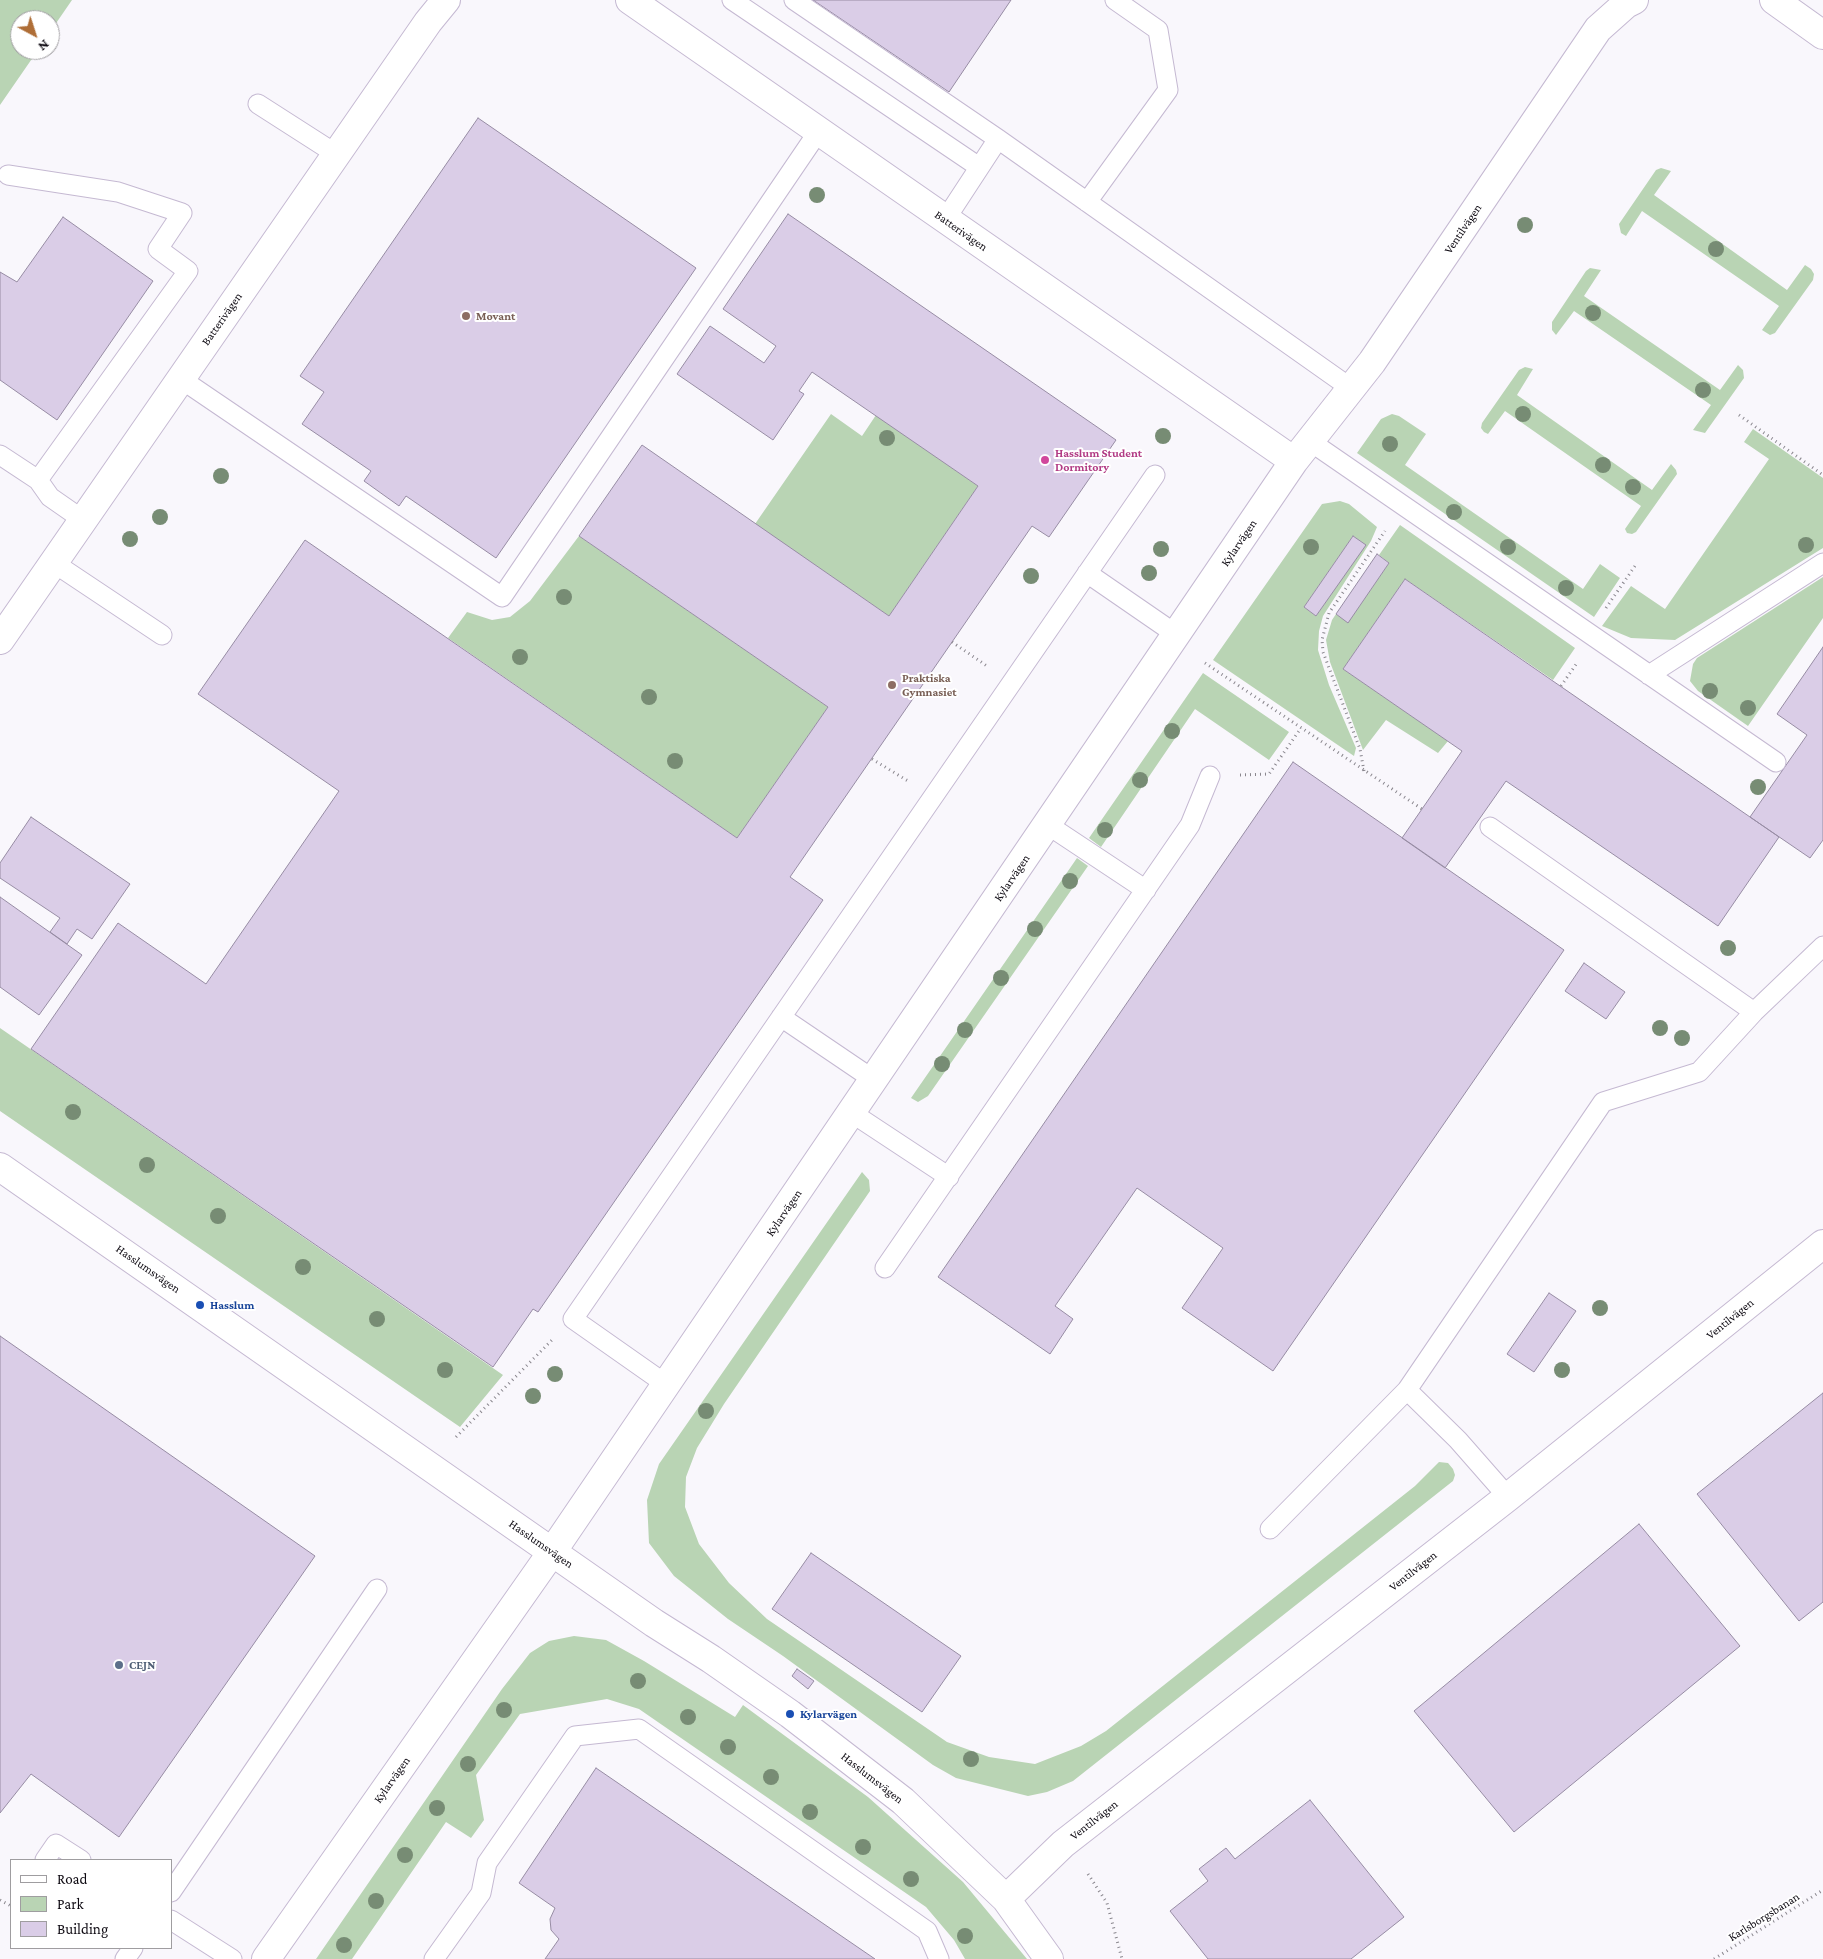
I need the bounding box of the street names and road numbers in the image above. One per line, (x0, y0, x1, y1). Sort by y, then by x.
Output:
street label: Ventilvägen (1441, 201, 1485, 257)
street label: Batterivägen (932, 208, 990, 254)
street label: Batterivägen (199, 290, 245, 348)
street label: Kylarvägen (1218, 517, 1260, 569)
street label: Kylarvägen (991, 852, 1033, 904)
street label: Kylarvägen (763, 1187, 805, 1239)
street label: Hasslumsvägen (113, 1242, 183, 1296)
street label: Ventilvägen (1703, 1296, 1757, 1342)
street label: Hasslumsvägen (506, 1517, 576, 1571)
street label: Ventilvägen (1386, 1548, 1440, 1594)
street label: Hasslumsvägen (838, 1749, 906, 1807)
street label: Kylarvägen (371, 1754, 413, 1806)
street label: Ventilvägen (1067, 1797, 1121, 1843)
street label: Karlsborgsbanan (1726, 1889, 1802, 1945)

